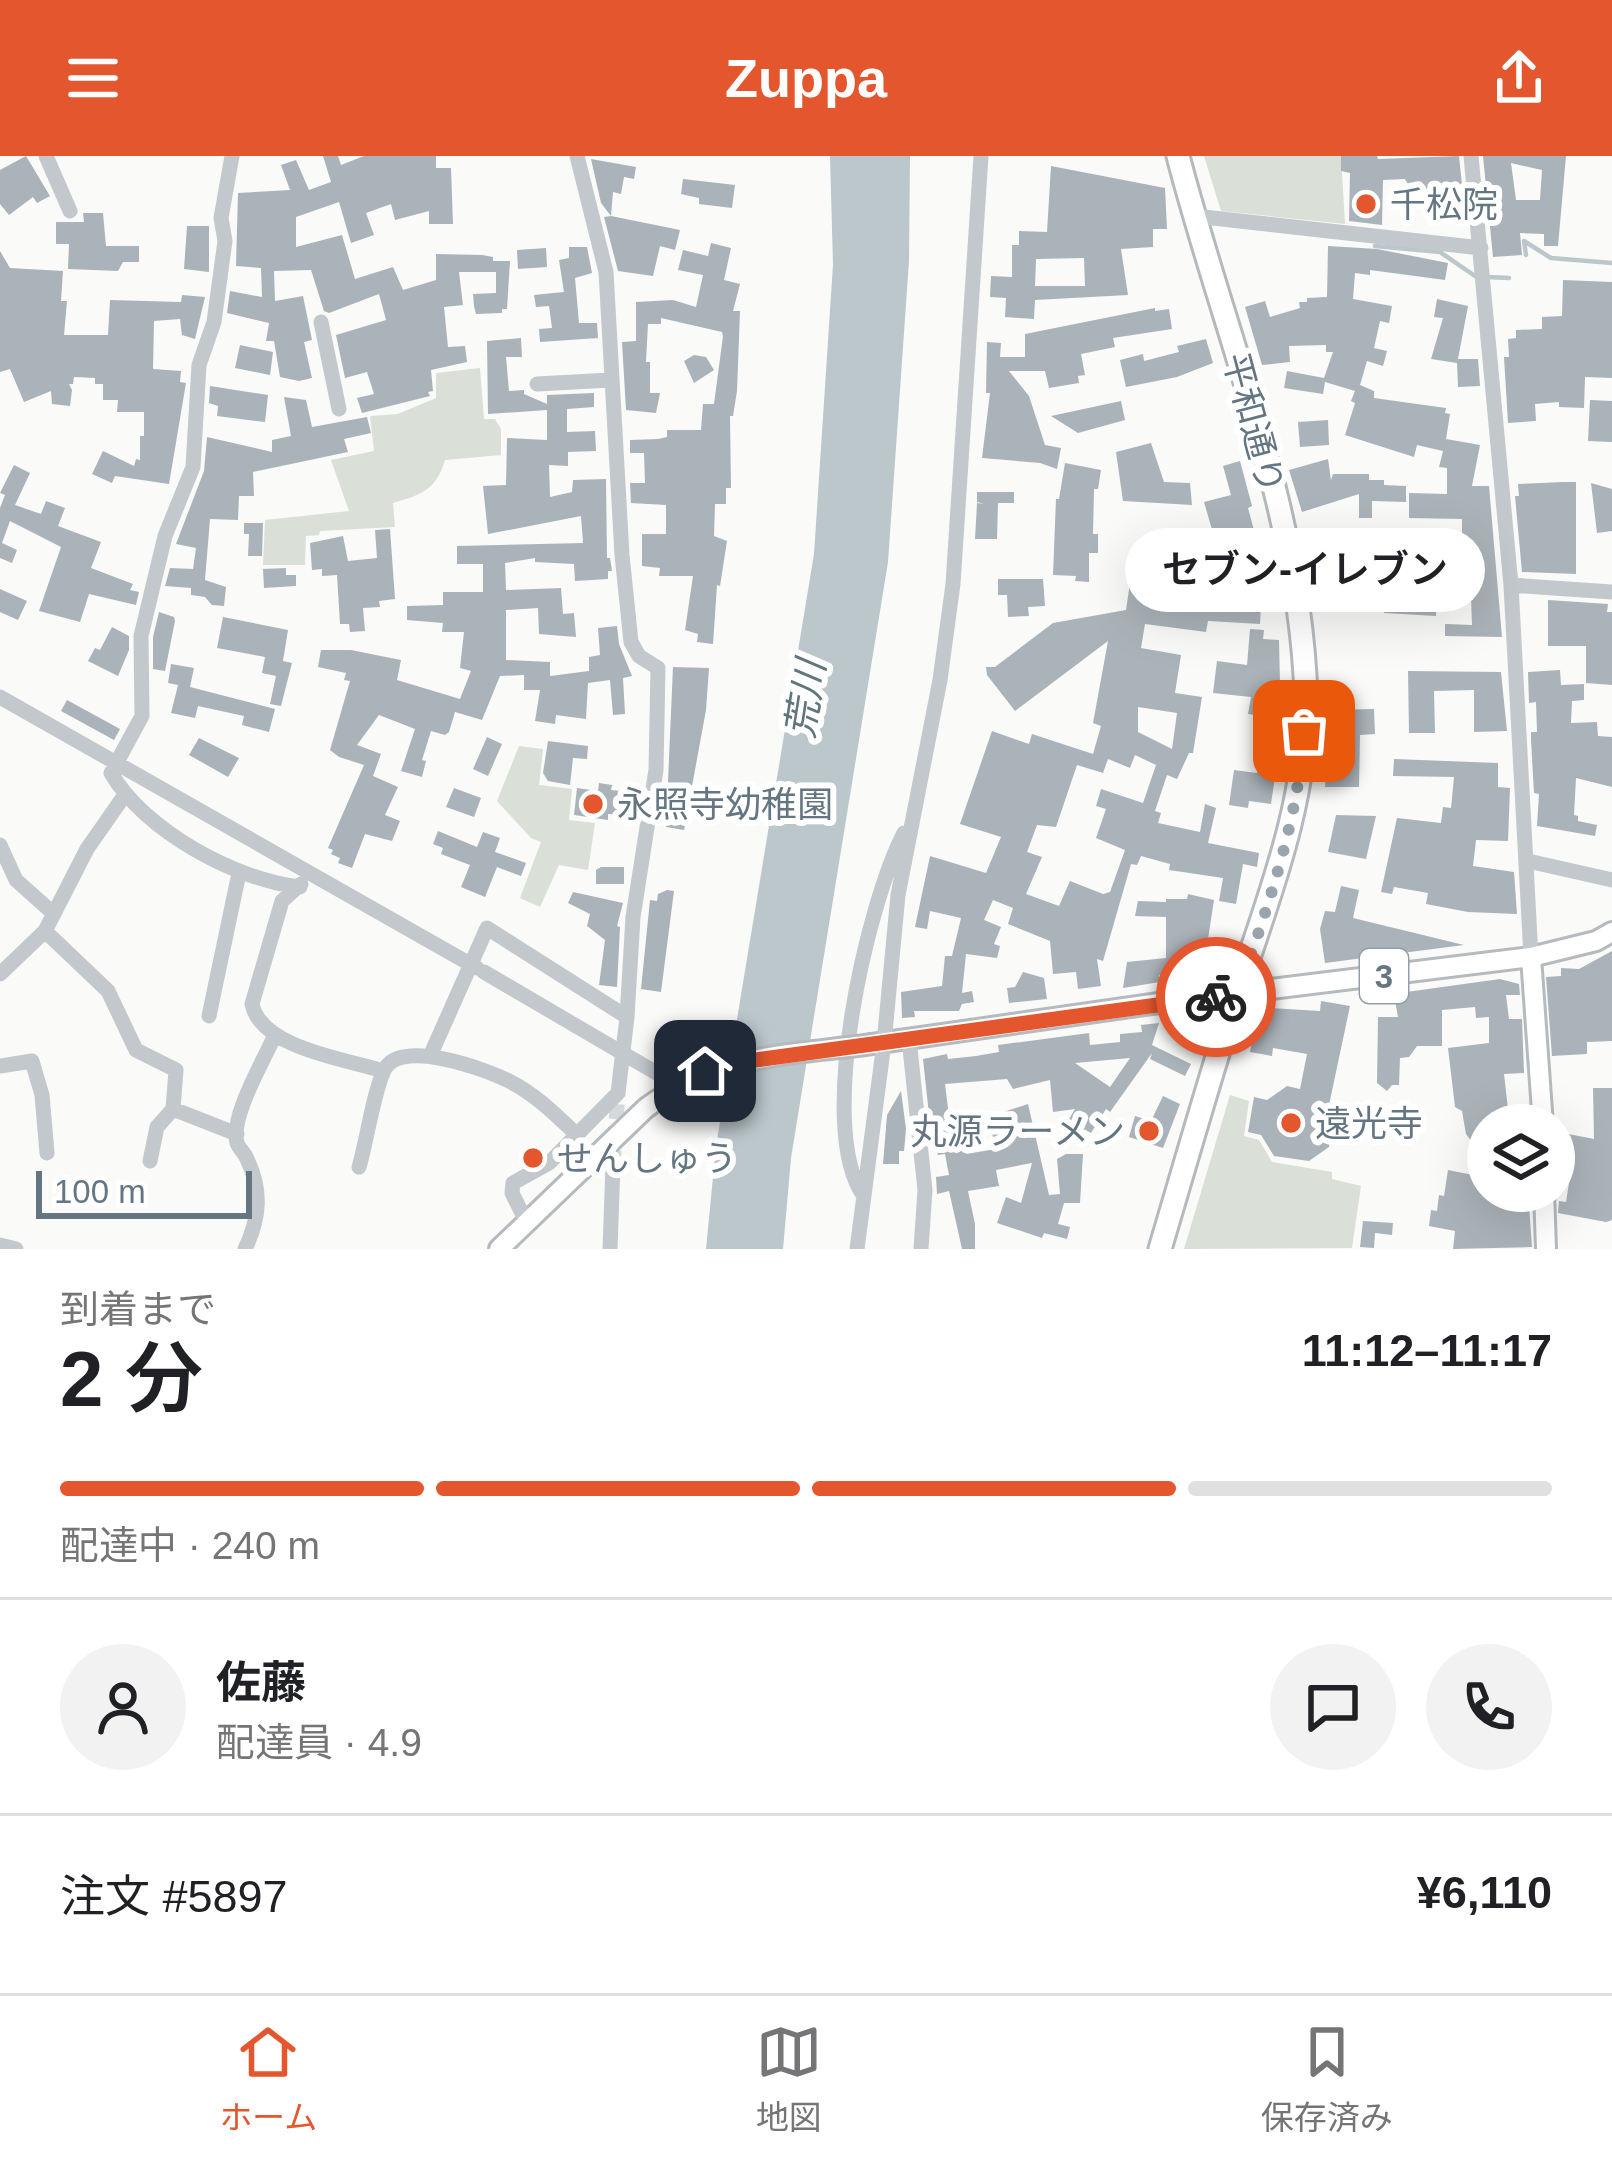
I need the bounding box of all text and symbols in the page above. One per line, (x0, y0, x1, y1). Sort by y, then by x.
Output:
icon: menu (60, 45, 126, 111)
icon: share (1486, 45, 1552, 111)
text: Zuppa (725, 48, 887, 108)
place label: 千松院 (1390, 184, 1498, 225)
marker: 千松院 (1353, 191, 1379, 217)
street label: 平和通り (1215, 348, 1292, 498)
callout: セブン-イレブン (1124, 527, 1484, 611)
text: セブン-イレブン (1162, 548, 1448, 591)
water label: 荒川 (778, 653, 833, 741)
pin (1253, 680, 1355, 782)
icon: bag (1271, 698, 1337, 764)
place label: 永照寺幼稚園 (617, 784, 833, 825)
marker: 永照寺幼稚園 (580, 791, 606, 817)
courier (1156, 937, 1276, 1057)
road number: 3 (1360, 949, 1408, 1003)
icon: bike (1183, 964, 1249, 1030)
pin (654, 1020, 756, 1122)
icon: home (672, 1038, 738, 1104)
place label: 遠光寺 (1315, 1103, 1423, 1144)
map controls (1467, 1104, 1575, 1212)
button: layers (1467, 1104, 1575, 1212)
marker: 遠光寺 (1278, 1110, 1304, 1136)
place label: 丸源ラーメン (910, 1111, 1125, 1152)
marker: 丸源ラーメン (1136, 1118, 1162, 1144)
place label: せんしゅう (557, 1138, 737, 1179)
marker: せんしゅう (520, 1145, 546, 1171)
scale bar (36, 1165, 252, 1218)
text: 100 m (54, 1173, 146, 1210)
text: 到着まで (60, 1288, 216, 1331)
text: 11:12–11:17 (1302, 1325, 1552, 1376)
text: 2 分 (60, 1335, 203, 1423)
text: 配達中 · 240 m (60, 1524, 320, 1567)
button: person (60, 1644, 186, 1770)
button: chat (1270, 1644, 1396, 1770)
button: phone (1426, 1644, 1552, 1770)
text: 佐藤 (216, 1657, 306, 1708)
text: 配達員 · 4.9 (216, 1721, 422, 1764)
text: ¥6,110 (1417, 1867, 1552, 1918)
text: 注文 #5897 (60, 1871, 288, 1922)
tab: ホーム (219, 2019, 317, 2139)
tab: 地図 (756, 2019, 822, 2139)
tab: 保存済み (1261, 2019, 1393, 2139)

